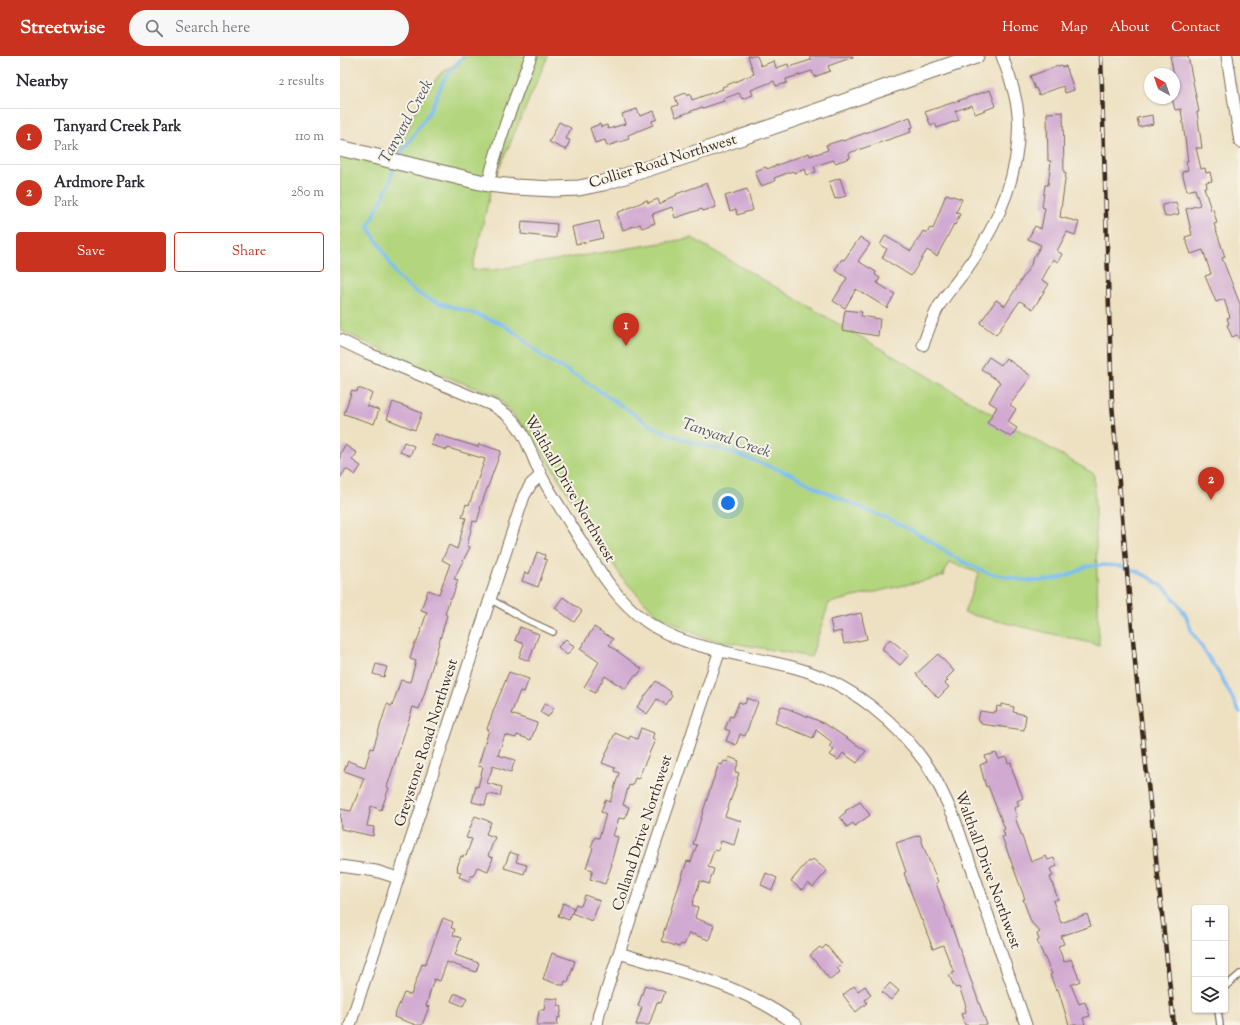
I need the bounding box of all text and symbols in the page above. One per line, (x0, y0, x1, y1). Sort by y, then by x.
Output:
search box (129, 10, 409, 46)
text: Streetwise (20, 15, 105, 42)
icon: search (143, 17, 165, 39)
text: Search here (175, 18, 250, 39)
text: Home (1002, 18, 1039, 38)
text: Map (1061, 18, 1088, 38)
text: About (1110, 18, 1149, 38)
text: Contact (1171, 18, 1220, 38)
north arrow (1144, 68, 1180, 104)
text: Nearby (16, 70, 68, 94)
text: 2 results (279, 73, 324, 91)
water label: Tanyard Creek (374, 76, 440, 168)
text: Tanyard Creek Park (54, 117, 182, 138)
text: 1 (27, 128, 31, 146)
text: 110 m (295, 128, 324, 146)
street label: Collier Road Northwest (587, 130, 739, 194)
text: Park (54, 138, 79, 156)
text: Ardmore Park (54, 173, 145, 194)
text: 2 (26, 184, 32, 202)
text: 280 m (291, 184, 324, 202)
text: Park (54, 194, 79, 212)
button: Save (16, 232, 166, 272)
button: Share (174, 232, 324, 272)
pin: 1 (613, 313, 639, 346)
street label: Walthall Drive Northwest (518, 412, 620, 566)
water label: Tanyard Creek (678, 413, 774, 465)
pin: 2 (1198, 467, 1224, 500)
your location (718, 493, 738, 513)
street label: Greystone Road Northwest (390, 656, 464, 830)
street label: Colland Drive Northwest (608, 752, 678, 914)
street label: Walthall Drive Northwest (949, 788, 1025, 952)
map controls (1192, 905, 1228, 1013)
button: + (1192, 905, 1228, 941)
button: − (1192, 941, 1228, 977)
button: layers (1192, 977, 1228, 1013)

